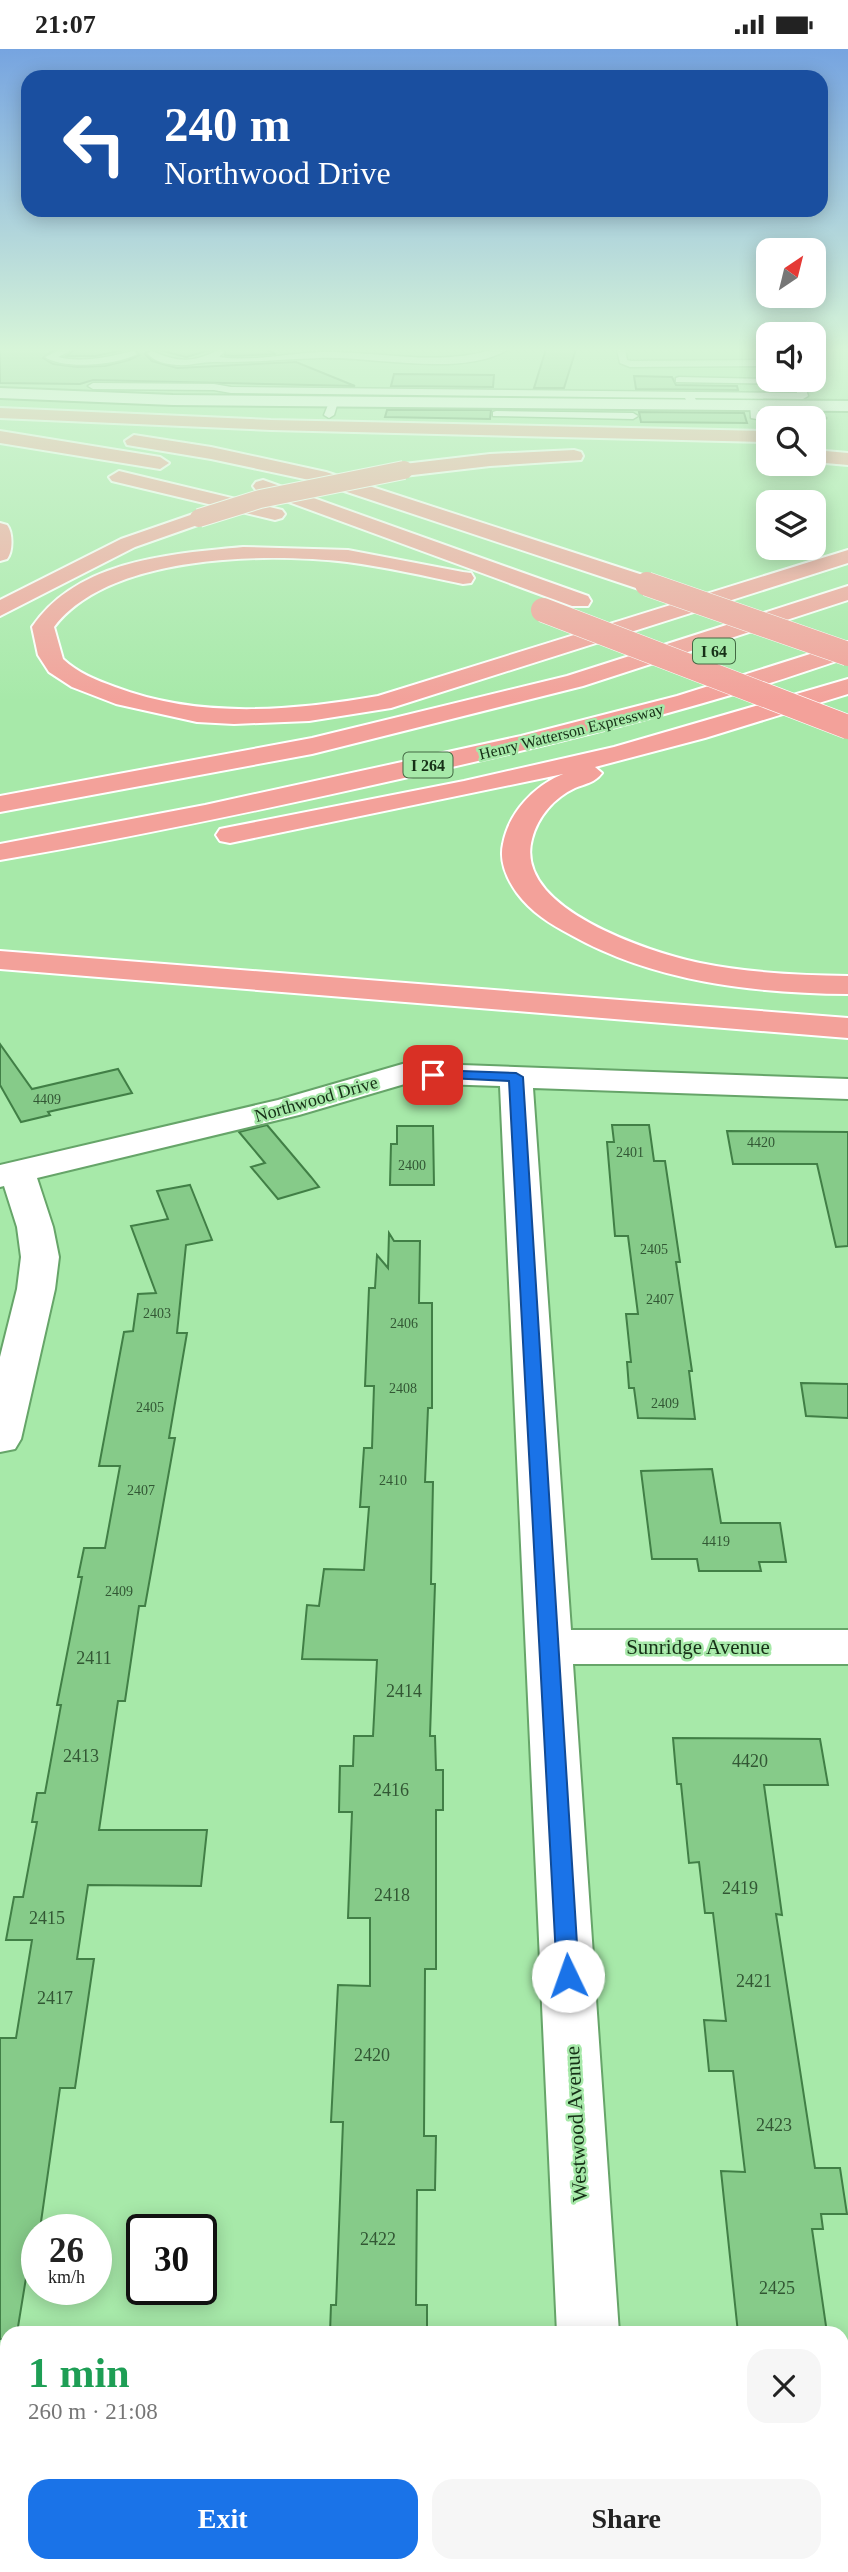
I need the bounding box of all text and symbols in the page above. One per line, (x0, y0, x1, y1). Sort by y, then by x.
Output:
text: 21:07 (35, 10, 96, 39)
text: 240 m (164, 97, 291, 152)
icon: left (49, 98, 140, 189)
text: Northwood Drive (164, 155, 391, 191)
north arrow (756, 238, 826, 308)
map controls (756, 238, 826, 560)
button: sound (756, 322, 826, 392)
button: search (756, 406, 826, 476)
button: layers (756, 490, 826, 560)
road number: I 64 (693, 639, 735, 663)
street label: Henry Watterson Expressway (477, 700, 665, 764)
road number: I 264 (404, 753, 452, 778)
pin (403, 1045, 463, 1105)
icon: arrive (414, 1056, 452, 1094)
street label: Northwood Drive (252, 1072, 380, 1126)
house number: 4409 (33, 1092, 61, 1107)
house number: 4420 (747, 1135, 775, 1150)
house number: 2401 (616, 1145, 644, 1160)
house number: 2400 (398, 1158, 426, 1173)
house number: 2405 (640, 1242, 668, 1257)
house number: 2407 (646, 1292, 674, 1307)
house number: 2403 (143, 1306, 171, 1321)
house number: 2406 (390, 1316, 418, 1331)
house number: 2408 (389, 1381, 417, 1396)
house number: 2409 (651, 1396, 679, 1411)
house number: 2405 (136, 1400, 164, 1415)
house number: 2410 (379, 1473, 407, 1488)
house number: 2407 (127, 1483, 155, 1498)
house number: 4419 (702, 1534, 730, 1549)
house number: 2409 (105, 1584, 133, 1599)
street label: Sunridge Avenue (626, 1635, 770, 1659)
house number: 2411 (76, 1648, 112, 1668)
house number: 2414 (386, 1681, 422, 1701)
house number: 2413 (63, 1746, 99, 1766)
house number: 4420 (732, 1751, 768, 1771)
house number: 2416 (373, 1780, 409, 1800)
house number: 2419 (722, 1878, 758, 1898)
house number: 2418 (374, 1885, 410, 1905)
house number: 2415 (29, 1908, 65, 1928)
position arrow (531, 1939, 605, 2013)
house number: 2421 (736, 1971, 772, 1991)
house number: 2417 (37, 1988, 73, 2008)
house number: 2420 (354, 2045, 390, 2065)
street label: Westwood Avenue (560, 2045, 592, 2203)
house number: 2423 (756, 2115, 792, 2135)
speed limit sign: 30 (126, 2214, 217, 2305)
house number: 2422 (360, 2229, 396, 2249)
text: 26 (49, 2231, 84, 2270)
text: km/h (48, 2267, 85, 2287)
house number: 2425 (759, 2278, 795, 2298)
button: close (747, 2349, 821, 2423)
text: 1 min (28, 2350, 130, 2396)
text: 260 m · 21:08 (28, 2399, 158, 2424)
button: Exit (28, 2479, 418, 2559)
button: Share (432, 2479, 821, 2559)

